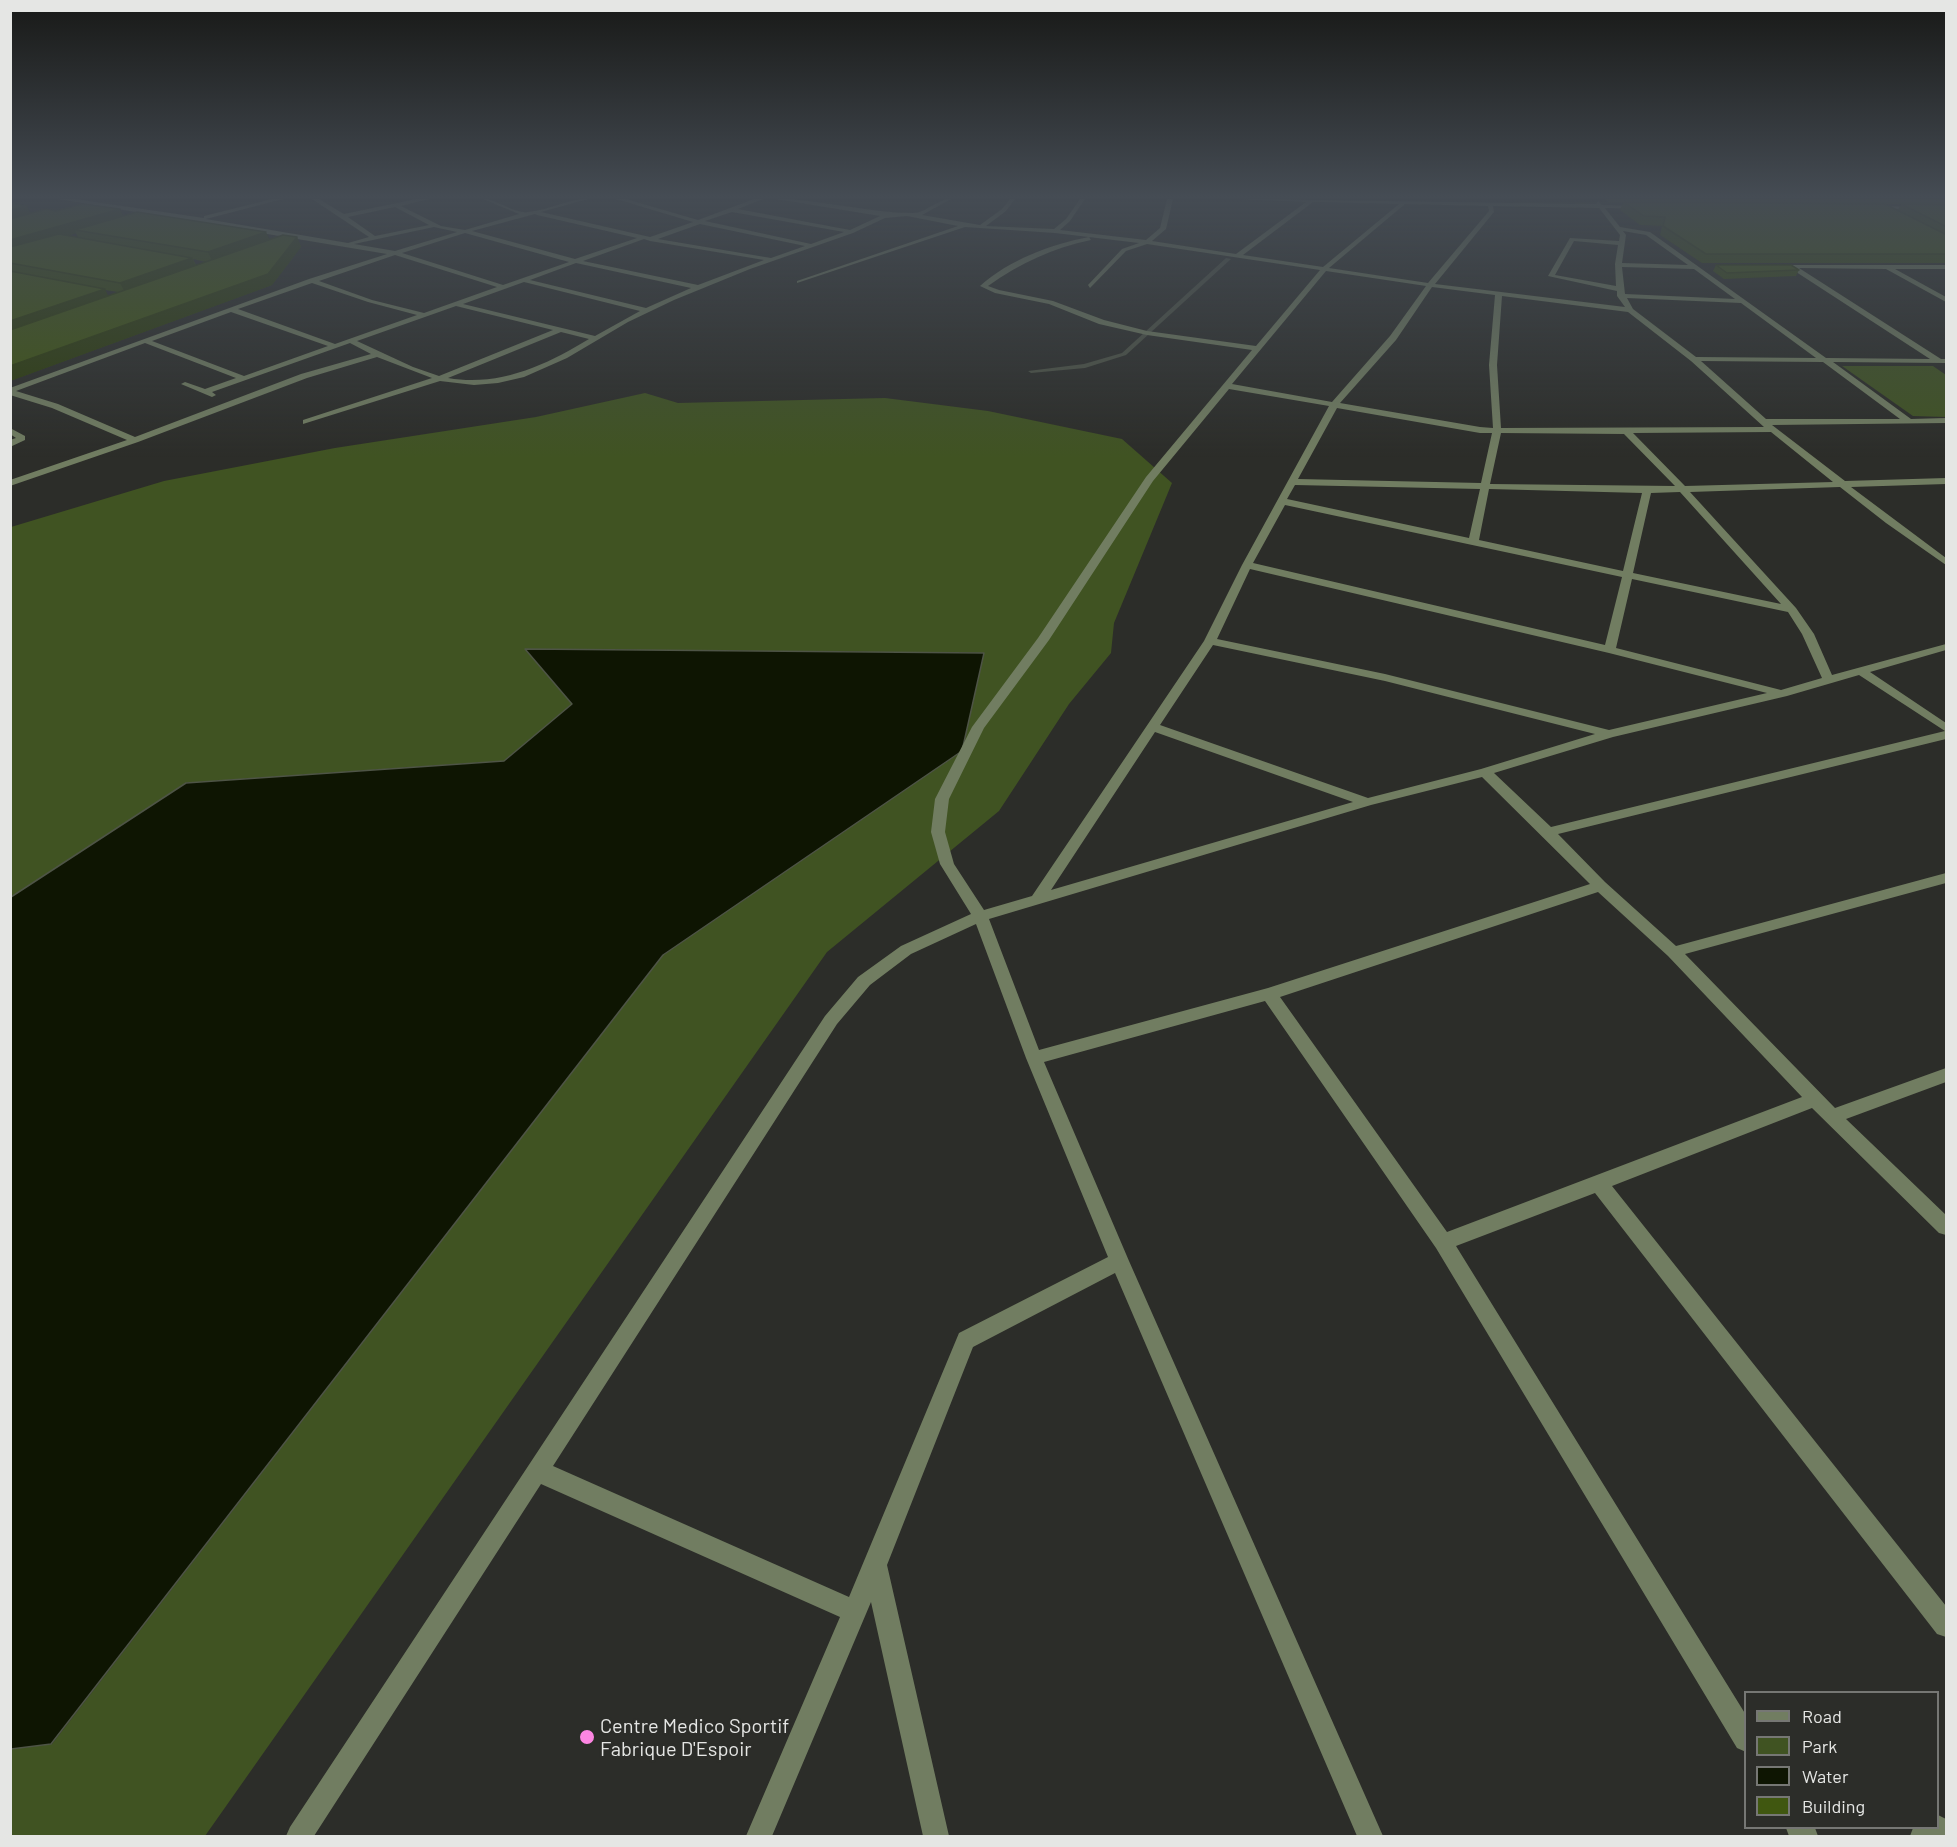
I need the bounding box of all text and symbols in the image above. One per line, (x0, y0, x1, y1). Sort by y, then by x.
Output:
legend (1744, 1691, 1939, 1829)
text: Road (1802, 1705, 1842, 1727)
place label: Centre Medico Sportif Fabrique D'Espoir (600, 1714, 789, 1761)
marker: Centre Medico Sportif Fabrique D'Espoir (578, 1728, 596, 1746)
text: Park (1802, 1735, 1837, 1757)
text: Water (1802, 1765, 1849, 1787)
text: Building (1802, 1795, 1865, 1817)

